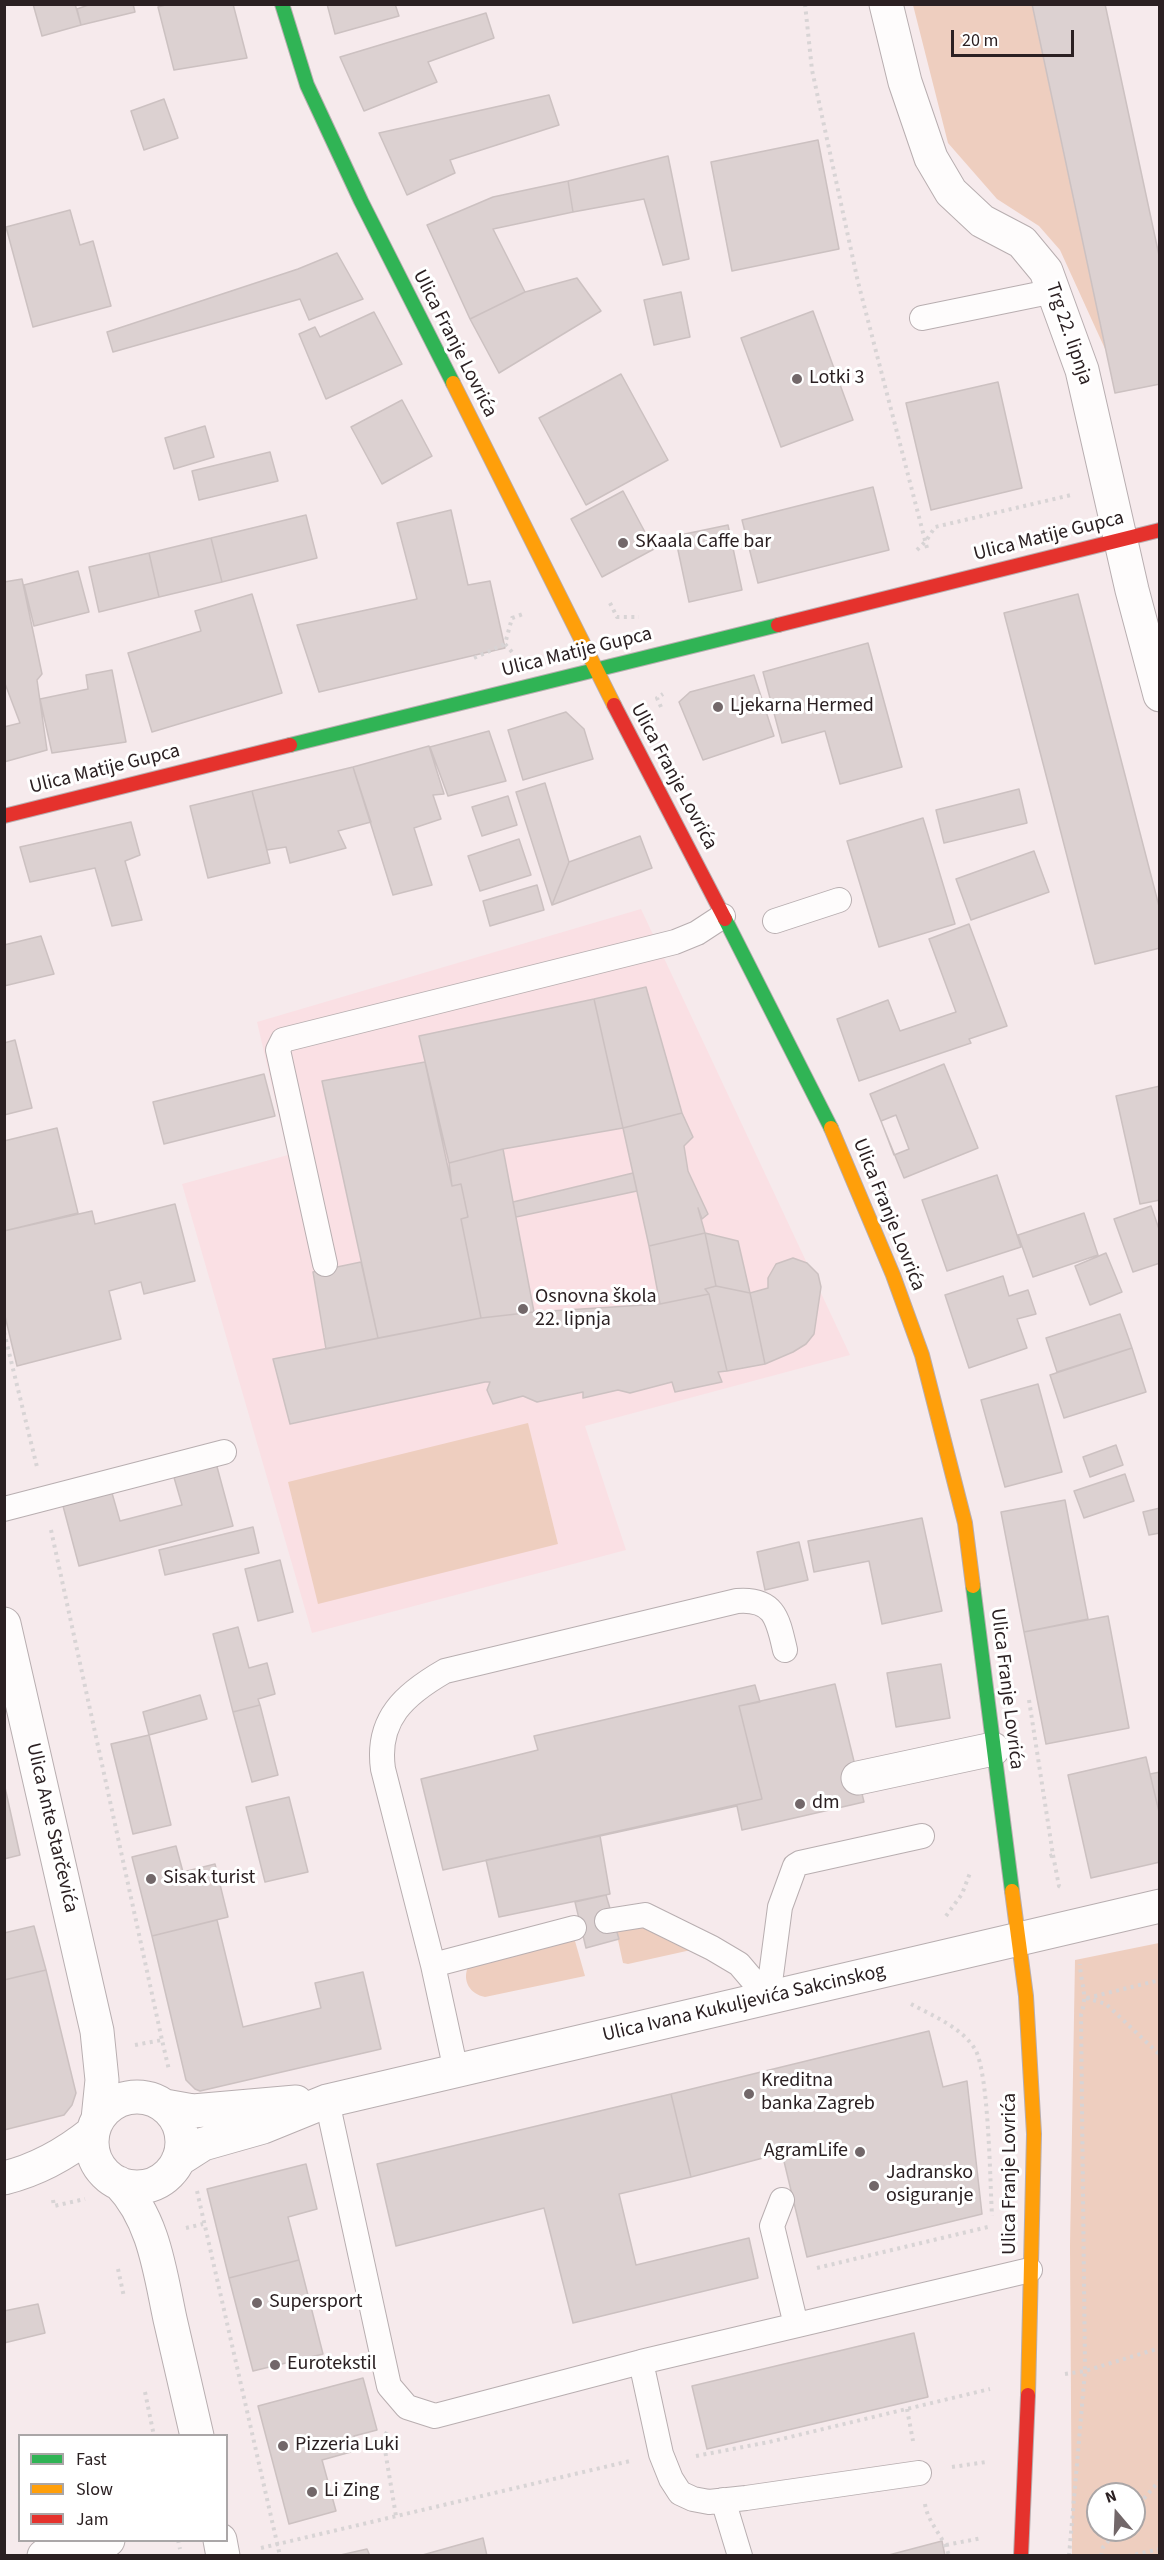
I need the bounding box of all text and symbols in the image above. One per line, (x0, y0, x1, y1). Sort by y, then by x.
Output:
scale bar (954, 18, 1077, 56)
text: 20 m (962, 28, 998, 53)
street label: Ulica Franje Lovrića (406, 266, 502, 422)
street label: Trg 22. lipnja (1039, 280, 1097, 388)
place label: Lotki 3 (809, 367, 864, 391)
marker: Lotki 3 (790, 372, 804, 386)
street label: Ulica Matije Gupca (971, 507, 1127, 567)
place label: SKaala Caffe bar (635, 531, 771, 555)
marker: SKaala Caffe bar (616, 536, 630, 550)
street label: Ulica Matije Gupca (499, 623, 655, 683)
place label: Ljekarna Hermed (730, 695, 874, 719)
street label: Ulica Franje Lovrića (624, 700, 722, 854)
marker: Ljekarna Hermed (711, 700, 725, 714)
street label: Ulica Matije Gupca (27, 740, 183, 800)
street label: Ulica Franje Lovrića (846, 1135, 930, 1295)
place label: Osnovna škola 22. lipnja (535, 1286, 657, 1333)
marker: Osnovna škola 22. lipnja (516, 1302, 530, 1316)
street label: Ulica Franje Lovrića (984, 1607, 1028, 1771)
street label: Ulica Ante Starčevića (20, 1741, 82, 1915)
place label: dm (812, 1792, 840, 1816)
marker: dm (793, 1797, 807, 1811)
place label: Sisak turist (163, 1867, 255, 1891)
marker: Sisak turist (144, 1872, 158, 1886)
street label: Ulica Ivana Kukuljevića Sakcinskog (600, 1960, 888, 2048)
place label: Kreditna banka Zagreb (761, 2070, 875, 2117)
marker: Kreditna banka Zagreb (742, 2087, 756, 2101)
street label: Ulica Franje Lovrića (999, 2093, 1023, 2255)
place label: AgramLife (764, 2140, 848, 2164)
marker: AgramLife (853, 2145, 867, 2159)
place label: Jadransko osiguranje (886, 2162, 973, 2209)
marker: Jadransko osiguranje (867, 2179, 881, 2193)
place label: Supersport (269, 2291, 362, 2315)
marker: Supersport (250, 2296, 264, 2310)
place label: Eurotekstil (287, 2353, 377, 2377)
marker: Eurotekstil (268, 2358, 282, 2372)
legend (18, 2434, 228, 2542)
place label: Pizzeria Luki (295, 2434, 399, 2458)
marker: Pizzeria Luki (276, 2439, 290, 2453)
text: Fast (76, 2447, 107, 2472)
text: Slow (76, 2477, 113, 2502)
place label: Li Zing (324, 2480, 379, 2504)
north arrow (1086, 2482, 1146, 2542)
marker: Li Zing (305, 2485, 319, 2499)
text: N (1102, 2485, 1119, 2509)
text: Jam (76, 2507, 109, 2532)

